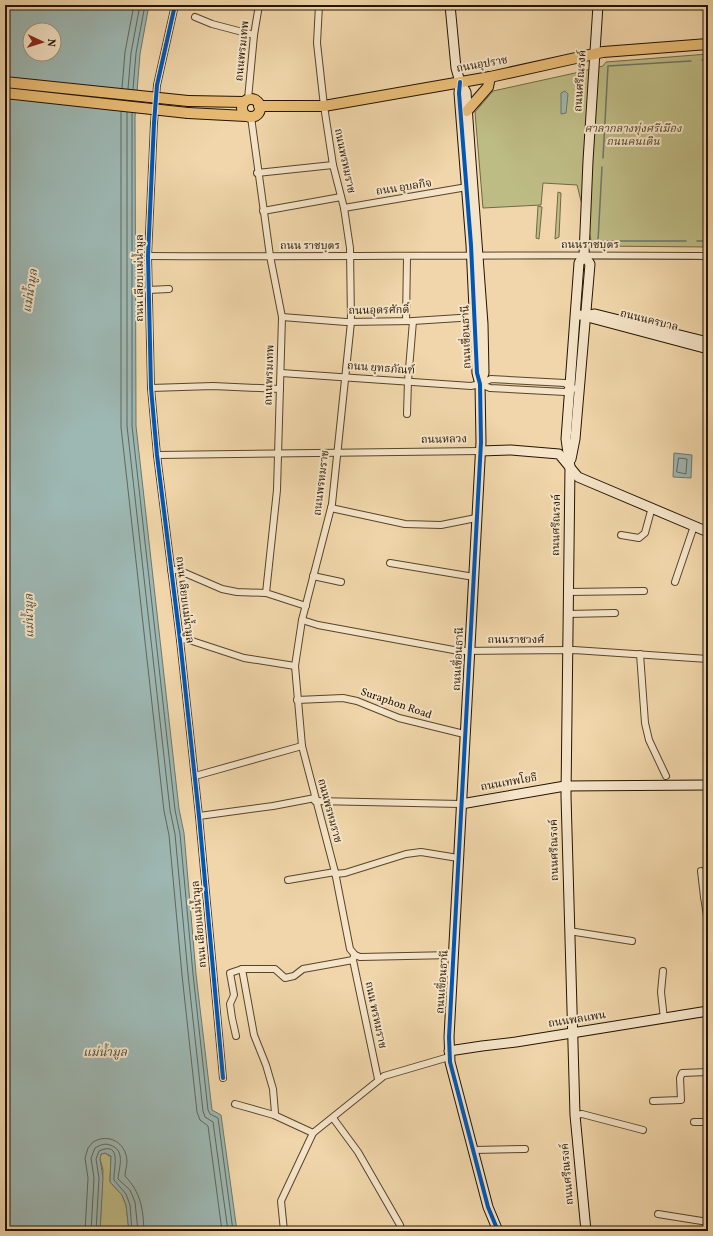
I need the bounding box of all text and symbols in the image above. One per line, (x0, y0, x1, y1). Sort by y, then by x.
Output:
street label: ถนนพรมเทพ (232, 20, 254, 82)
north arrow (22, 22, 62, 62)
text: N (43, 38, 58, 47)
street label: ถนนศรีณรงค์ (571, 50, 591, 112)
street label: ถนนอุปราช (455, 53, 509, 77)
park label: ศาลากลางทุ่งศรีเมือง ถนนคนเดิน (585, 122, 682, 150)
street label: ถนนพรหมราช (330, 127, 358, 195)
street label: ถนน อุบลกิจ (375, 176, 433, 200)
street label: ถนน เลียบแม่น้ำมูล (131, 234, 148, 322)
street label: ถนนราชบุตร (561, 238, 619, 253)
street label: ถนน ราชบุตร (280, 239, 340, 254)
water label: แม่น้ำมูล (18, 267, 42, 314)
street label: ถนนอุดรศักดิ์ (348, 301, 411, 319)
street label: ถนนเขื่อนธานี (456, 305, 476, 369)
street label: ถนนนครบาล (618, 306, 680, 336)
street label: ถนนพรมเทพ (261, 344, 279, 406)
street label: ถนน ยุทธภัณฑ์ (346, 359, 416, 379)
street label: ถนนหลวง (421, 432, 467, 448)
street label: ถนนพรหมราช (311, 449, 333, 517)
street label: ถนนศรีณรงค์ (549, 494, 565, 556)
street label: ถนน เลียบแม่น้ำมูล (171, 555, 199, 644)
water label: แม่น้ำมูล (20, 593, 38, 638)
street label: ถนนเขื่อนธานี (448, 627, 468, 691)
street label: ถนนราชวงศ์ (488, 633, 544, 648)
street label: Suraphon Road (358, 685, 434, 723)
street label: ถนนเทพโยธี (479, 770, 538, 795)
street label: ถนนพรหมราช (313, 777, 345, 845)
street label: ถนนศรีณรงค์ (547, 819, 563, 881)
street label: ถนน เลียบแม่น้ำมูล (187, 880, 211, 968)
street label: ถนนเขื่อนธานี (431, 949, 453, 1014)
street label: ถนน พรหมราช (361, 980, 389, 1050)
street label: ถนนพลแพน (547, 1008, 607, 1032)
water label: แม่น้ำมูล (83, 1043, 128, 1061)
street label: ถนนศรีณรงค์ (558, 1143, 578, 1205)

